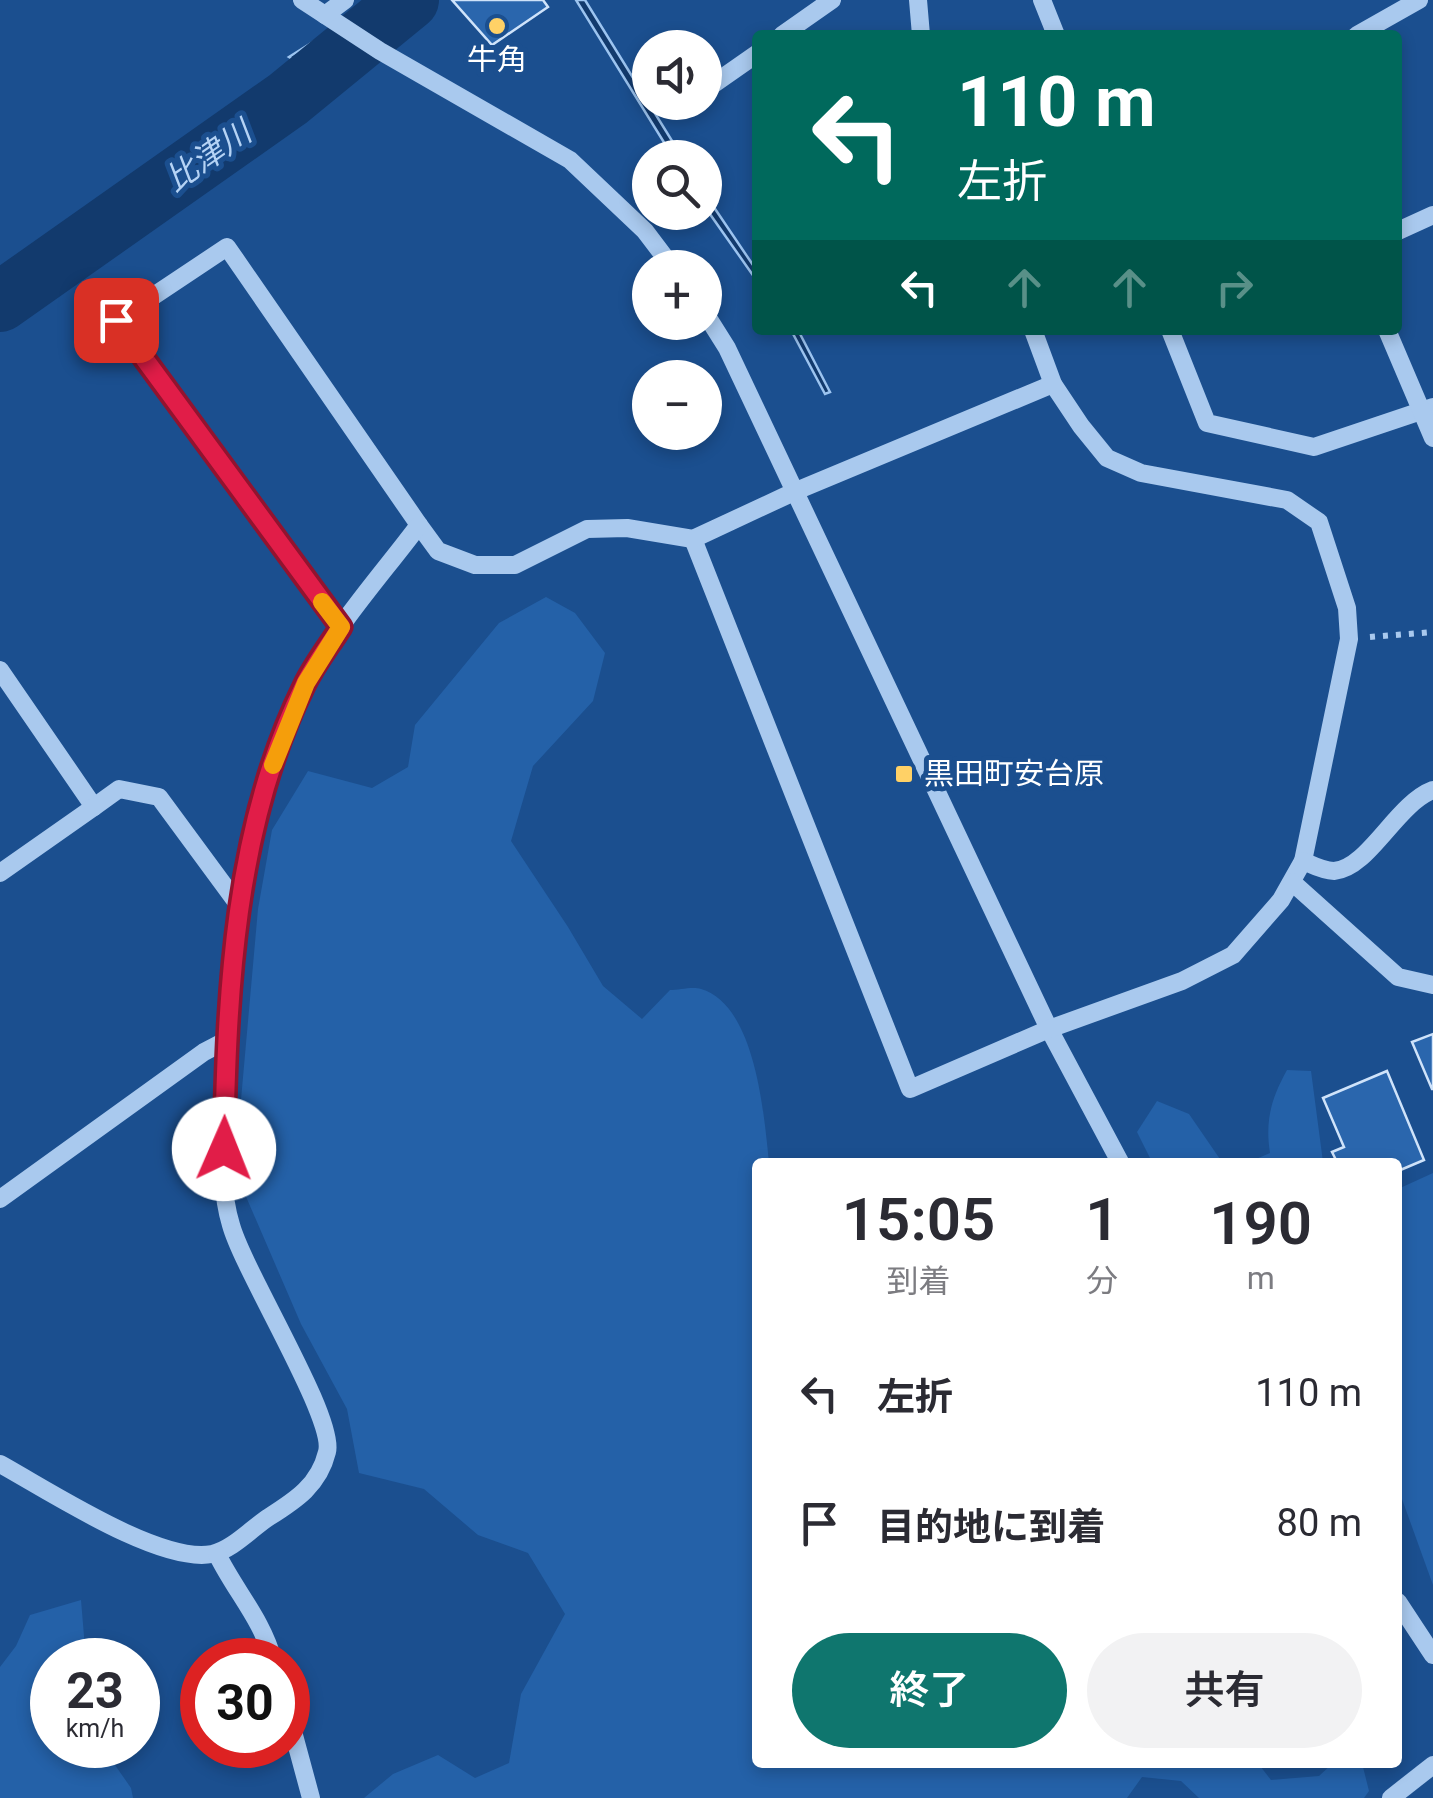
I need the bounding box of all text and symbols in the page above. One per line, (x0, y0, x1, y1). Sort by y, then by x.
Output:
marker: 牛角 (486, 15, 508, 37)
map controls (632, 30, 722, 450)
button: sound (632, 30, 722, 120)
place label: 牛角 (467, 42, 527, 77)
text: 110 m (957, 61, 1156, 143)
icon: left (792, 70, 922, 200)
water label: 比津川 (158, 111, 261, 199)
button: search (632, 140, 722, 230)
text: 左折 (957, 155, 1047, 208)
button: + (632, 250, 722, 340)
icon: left (892, 260, 947, 315)
icon: ahead (997, 260, 1052, 315)
icon: ahead (1102, 260, 1157, 315)
icon: right (1207, 260, 1262, 315)
pin (74, 278, 159, 363)
icon: arrive (89, 293, 144, 348)
button: − (632, 360, 722, 450)
place label: 黒田町安台原 (924, 756, 1104, 791)
marker: 黒田町安台原 (893, 763, 915, 785)
position arrow (172, 1097, 276, 1201)
text: 15:05 (842, 1184, 995, 1255)
text: 1 (1085, 1184, 1119, 1255)
text: 190 (1209, 1188, 1312, 1259)
text: m (1247, 1259, 1275, 1297)
text: 到着 (887, 1262, 951, 1300)
text: 分 (1086, 1262, 1118, 1300)
icon: left (792, 1366, 847, 1421)
text: 110 m (1255, 1371, 1362, 1415)
text: 左折 (877, 1375, 953, 1419)
icon: arrive (792, 1496, 847, 1551)
text: 80 m (1277, 1501, 1362, 1545)
text: 目的地に到着 (877, 1505, 1105, 1549)
button: 終了 (792, 1633, 1067, 1748)
button: 共有 (1087, 1633, 1362, 1748)
speed limit sign: 30 (180, 1638, 310, 1768)
text: 23 (66, 1662, 124, 1720)
text: km/h (66, 1714, 124, 1743)

